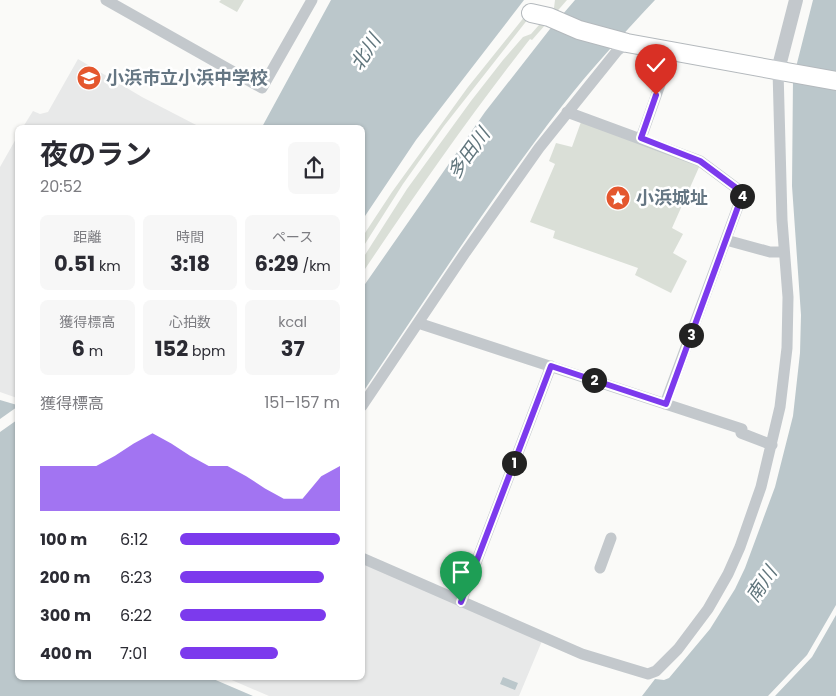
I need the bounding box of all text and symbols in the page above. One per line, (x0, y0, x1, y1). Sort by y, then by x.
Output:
water label: 北川 (344, 27, 388, 76)
pin (635, 44, 677, 95)
icon: check (642, 51, 670, 79)
school or university icon: 小浜市立小浜中学校 (76, 65, 102, 91)
place label: 小浜市立小浜中学校 (106, 65, 268, 90)
water label: 多田川 (441, 121, 497, 184)
text: 夜のラン (40, 135, 152, 174)
button: share (288, 142, 340, 194)
text: 20:52 (40, 175, 82, 198)
pin: 4 (730, 184, 754, 208)
place icon: 小浜城址 (605, 185, 631, 211)
place label: 小浜城址 (636, 185, 708, 210)
text: 4 (738, 186, 747, 206)
text: 距離 (73, 227, 101, 247)
text: 時間 (176, 227, 204, 247)
text: ペース (272, 227, 313, 247)
text: 0.51 (54, 249, 95, 278)
text: 3:18 (170, 249, 210, 278)
text: 6:29 (255, 249, 299, 278)
text: km (95, 256, 121, 276)
text: /km (299, 256, 331, 276)
text: 獲得標高 (59, 312, 115, 332)
text: 心拍数 (169, 312, 211, 332)
text: kcal (278, 312, 307, 332)
pin: 3 (678, 322, 704, 348)
text: 3 (687, 325, 696, 345)
text: 6 (72, 334, 85, 363)
text: 152 (155, 334, 188, 363)
text: 37 (281, 334, 305, 363)
text: m (85, 341, 103, 361)
text: bpm (188, 341, 225, 361)
pin: 2 (582, 368, 606, 392)
text: 2 (591, 370, 599, 390)
text: 151–157 m (264, 391, 340, 414)
text: 獲得標高 (40, 392, 104, 415)
pin: 1 (502, 450, 526, 476)
text: 1 (512, 453, 517, 473)
text: 100 m (40, 528, 87, 551)
text: 6:12 (120, 528, 148, 551)
pin (440, 551, 482, 602)
icon: arrive (447, 558, 475, 586)
water label: 南川 (740, 559, 784, 608)
text: 200 m (40, 566, 90, 589)
text: 6:23 (120, 566, 152, 589)
text: 300 m (40, 604, 91, 627)
text: 6:22 (120, 604, 152, 627)
text: 400 m (40, 642, 92, 665)
text: 7:01 (120, 642, 147, 665)

